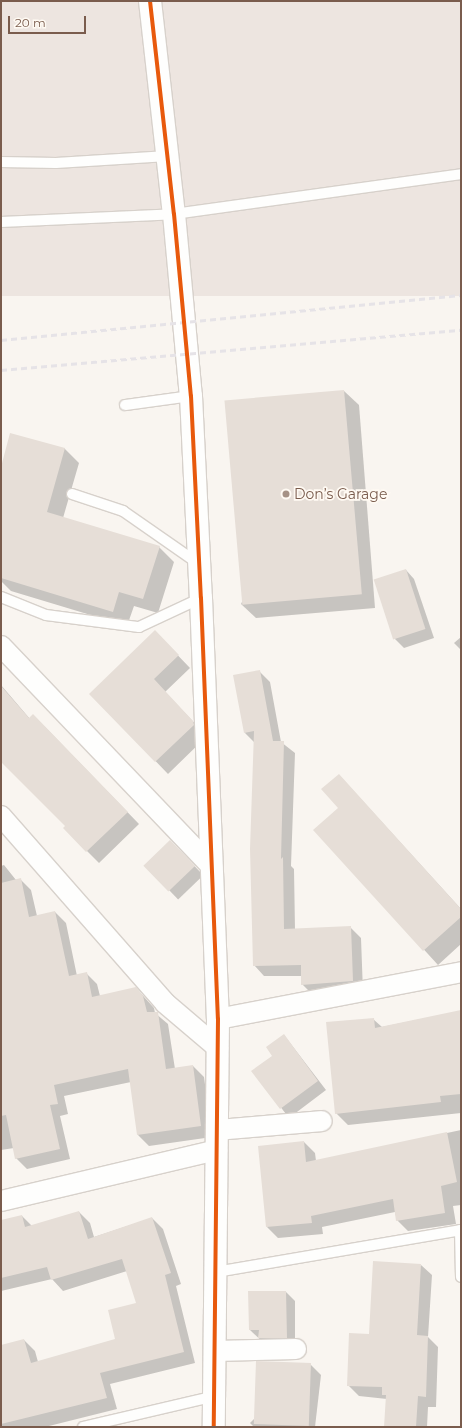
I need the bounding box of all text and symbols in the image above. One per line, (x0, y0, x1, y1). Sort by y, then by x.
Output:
scale bar (10, 8, 88, 34)
text: 20 m (15, 15, 46, 30)
place label: Don’s Garage (294, 486, 387, 502)
marker: Don’s Garage (281, 489, 291, 499)

